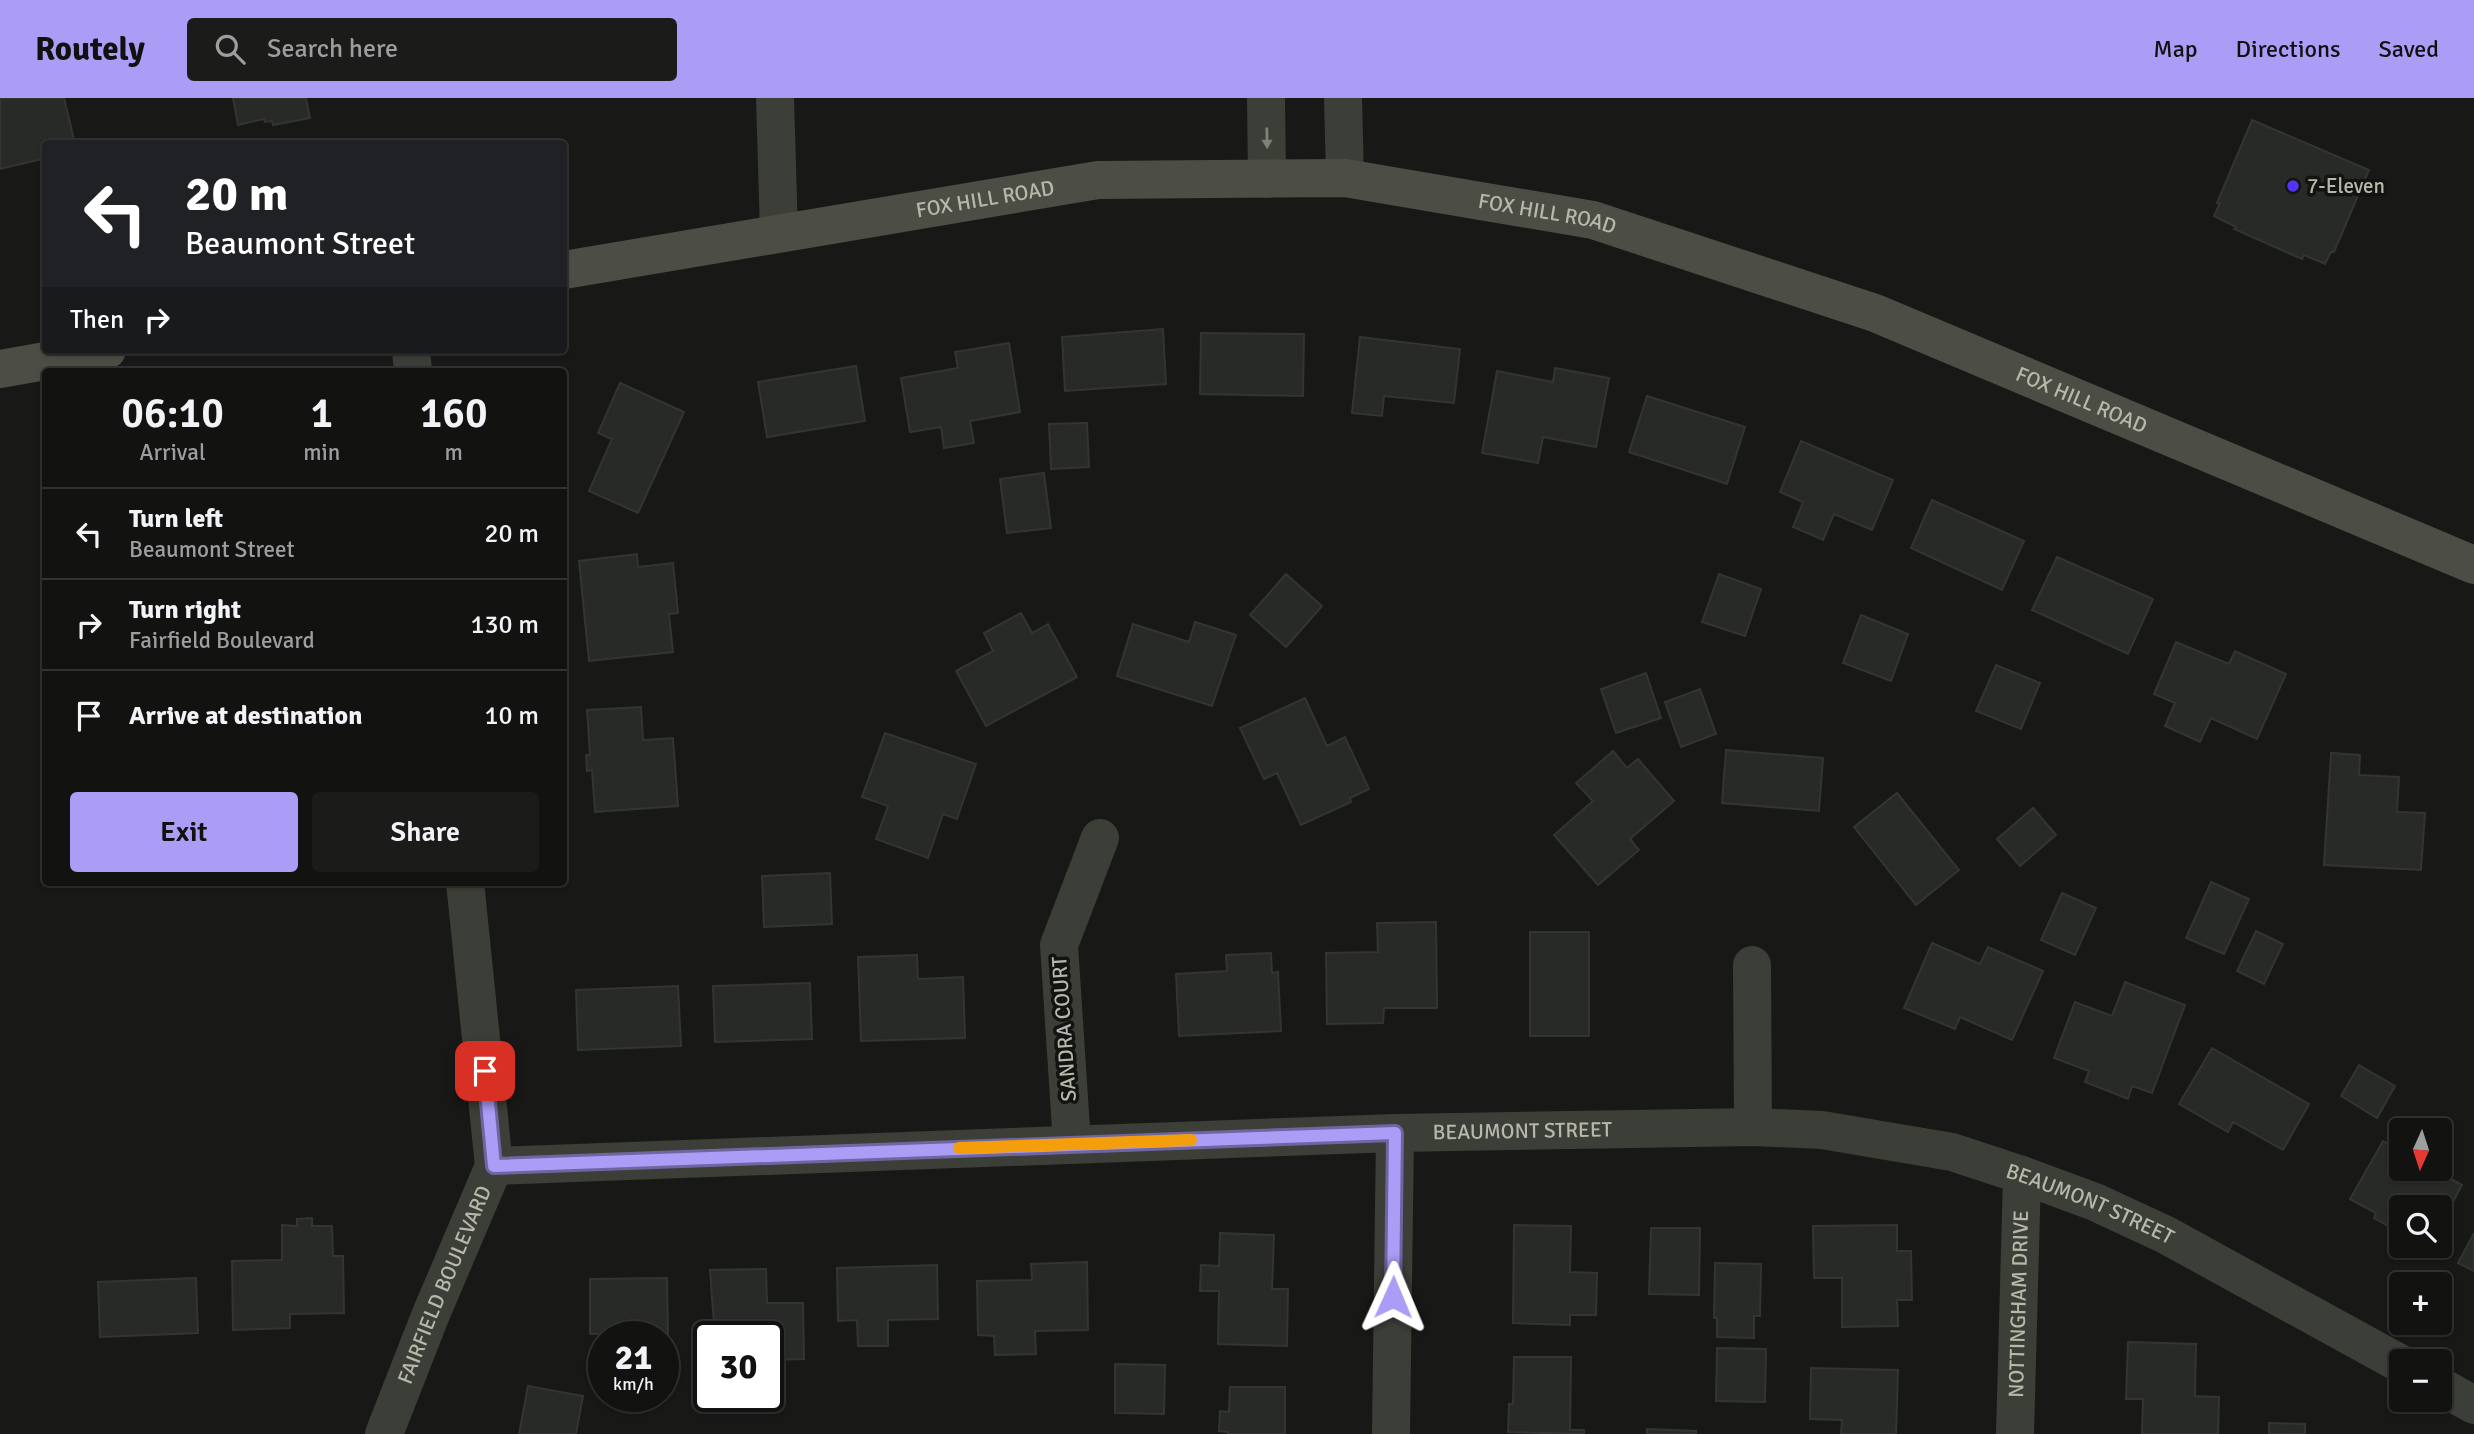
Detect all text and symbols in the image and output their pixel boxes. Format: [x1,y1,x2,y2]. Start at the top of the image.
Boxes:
search box [187,18,677,81]
text: Routely [35,29,145,70]
icon: search [211,30,249,68]
text: Search here [267,33,398,65]
text: Map [2153,34,2198,64]
text: Directions [2236,34,2341,64]
text: Saved [2379,34,2439,64]
one-way arrow [1261,128,1273,150]
text: 20 m [185,164,288,224]
icon: left [70,168,161,259]
place label: 7-Eleven [2307,173,2385,199]
street label: FOX HILL ROAD [914,175,1056,223]
marker: 7-Eleven [2285,178,2301,194]
street label: FOX HILL ROAD [1476,188,1620,240]
text: Beaumont Street [185,224,415,263]
icon: right [138,301,176,339]
text: Then [70,304,124,336]
street label: FOX HILL ROAD [2012,361,2151,439]
text: 06:10 [121,388,224,439]
text: 1 [310,388,333,439]
text: 160 [420,388,488,439]
text: Arrival [139,438,206,467]
text: min [303,438,340,467]
text: m [444,438,463,467]
text: Turn left [129,503,223,535]
icon: left [70,515,108,553]
text: 20 m [484,518,539,550]
text: Beaumont Street [129,535,295,564]
text: Turn right [129,594,241,626]
icon: right [70,606,108,644]
text: 130 m [470,609,539,641]
text: Fairfield Boulevard [129,626,315,655]
icon: arrive [70,697,108,735]
text: Arrive at destination [129,700,362,732]
text: 10 m [484,700,539,732]
button: Exit [70,792,298,872]
button: Share [312,792,539,872]
street label: SANDRA COURT [1046,955,1082,1102]
pin [455,1041,515,1101]
icon: arrive [466,1052,504,1090]
street label: BEAUMONT STREET [1433,1116,1613,1145]
north arrow [2389,1118,2452,1181]
map controls [2389,1118,2452,1412]
street label: BEAUMONT STREET [2003,1158,2179,1250]
street label: FAIRFIELD BOULEVARD [392,1182,497,1388]
button: search [2389,1195,2452,1258]
street label: NOTTINGHAM DRIVE [2003,1210,2034,1398]
position arrow [1356,1260,1430,1334]
button: + [2389,1272,2452,1335]
speed limit sign: 30 [693,1321,784,1412]
text: 21 [615,1336,652,1379]
button: − [2389,1349,2452,1412]
text: km/h [613,1373,654,1395]

